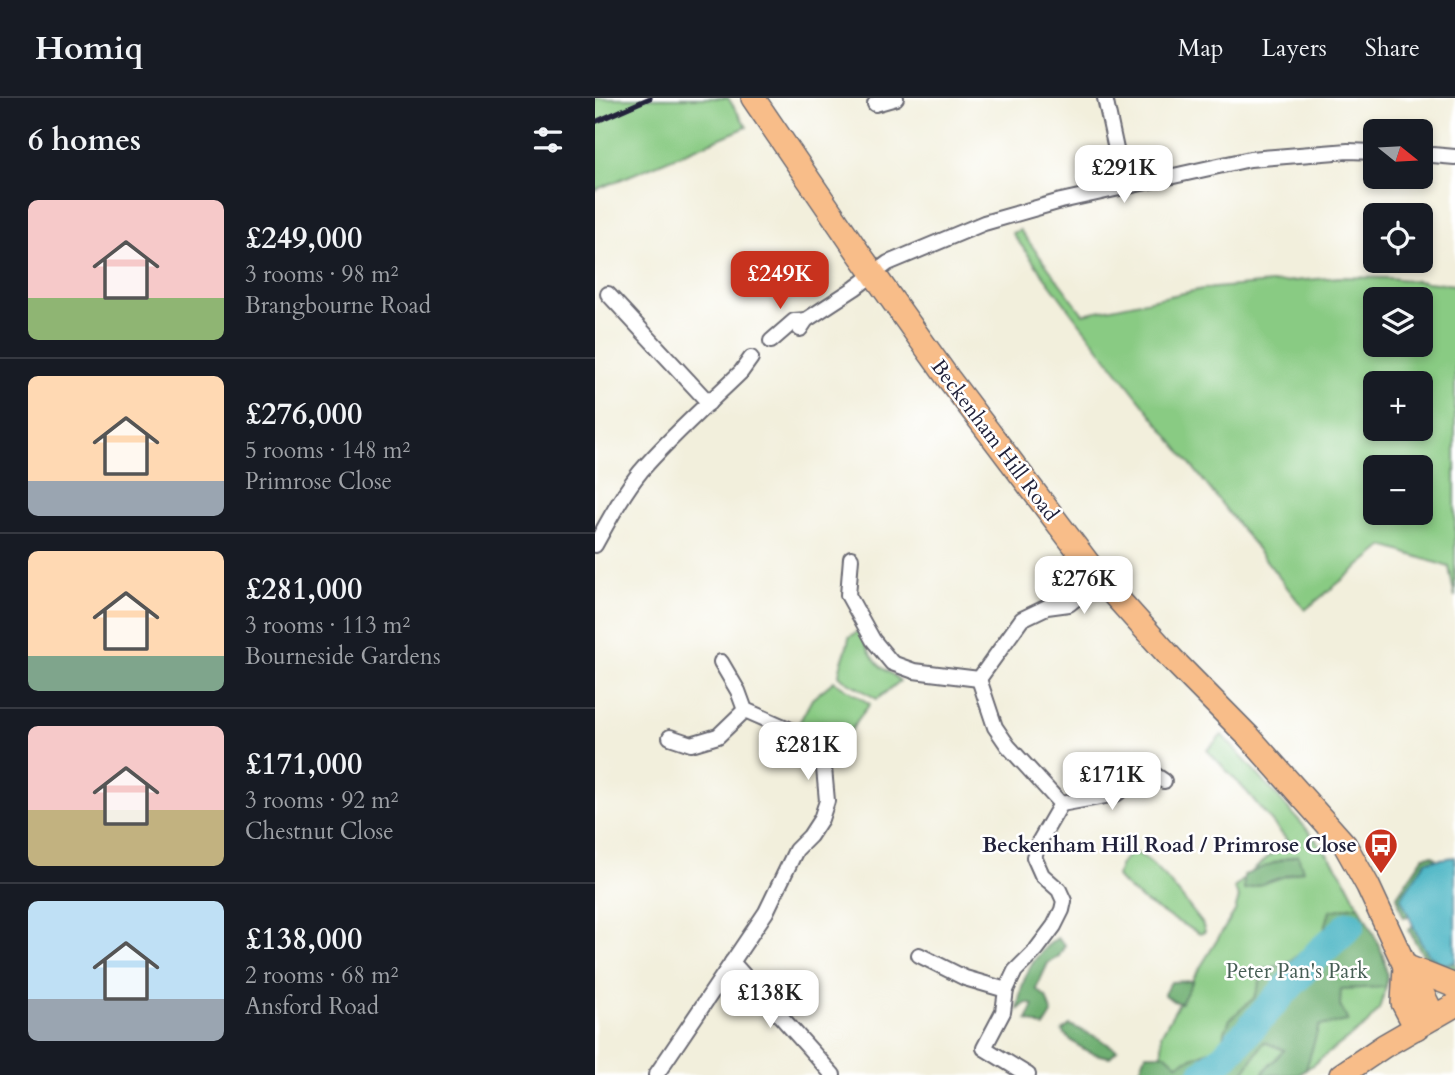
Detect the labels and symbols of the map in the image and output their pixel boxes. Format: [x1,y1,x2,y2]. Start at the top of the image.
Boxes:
north arrow [1363,119,1433,189]
pin: £291K [1075,146,1173,205]
pin: £249K [731,252,829,311]
street label: Beckenham Hill Road [924,353,1065,527]
pin: £276K [1035,556,1133,616]
pin: £281K [759,722,857,782]
pin: £171K [1063,752,1161,812]
bus stop icon: Beckenham Hill Road / Primrose Close [1362,826,1400,875]
place label: Beckenham Hill Road / Primrose Close [982,831,1357,860]
park label: Peter Pan's Park [1226,957,1369,986]
pin: £138K [721,970,819,1030]

